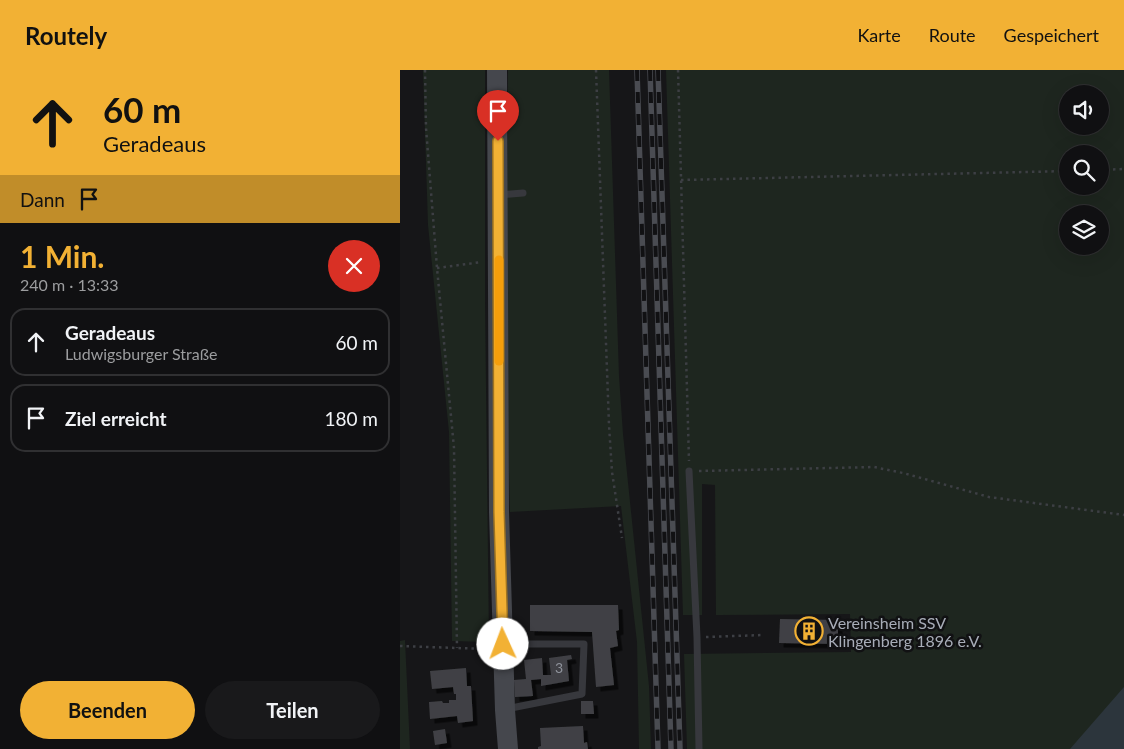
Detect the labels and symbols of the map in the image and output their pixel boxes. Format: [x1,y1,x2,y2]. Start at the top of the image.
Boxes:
pin [477,90,519,141]
place label: Vereinsheim SSV Klingenberg 1896 e.V. [828,613,982,650]
building icon: Vereinsheim SSV Klingenberg 1896 e.V. [794,616,824,646]
position arrow [476,617,528,669]
house number: 3 [555,659,563,676]

